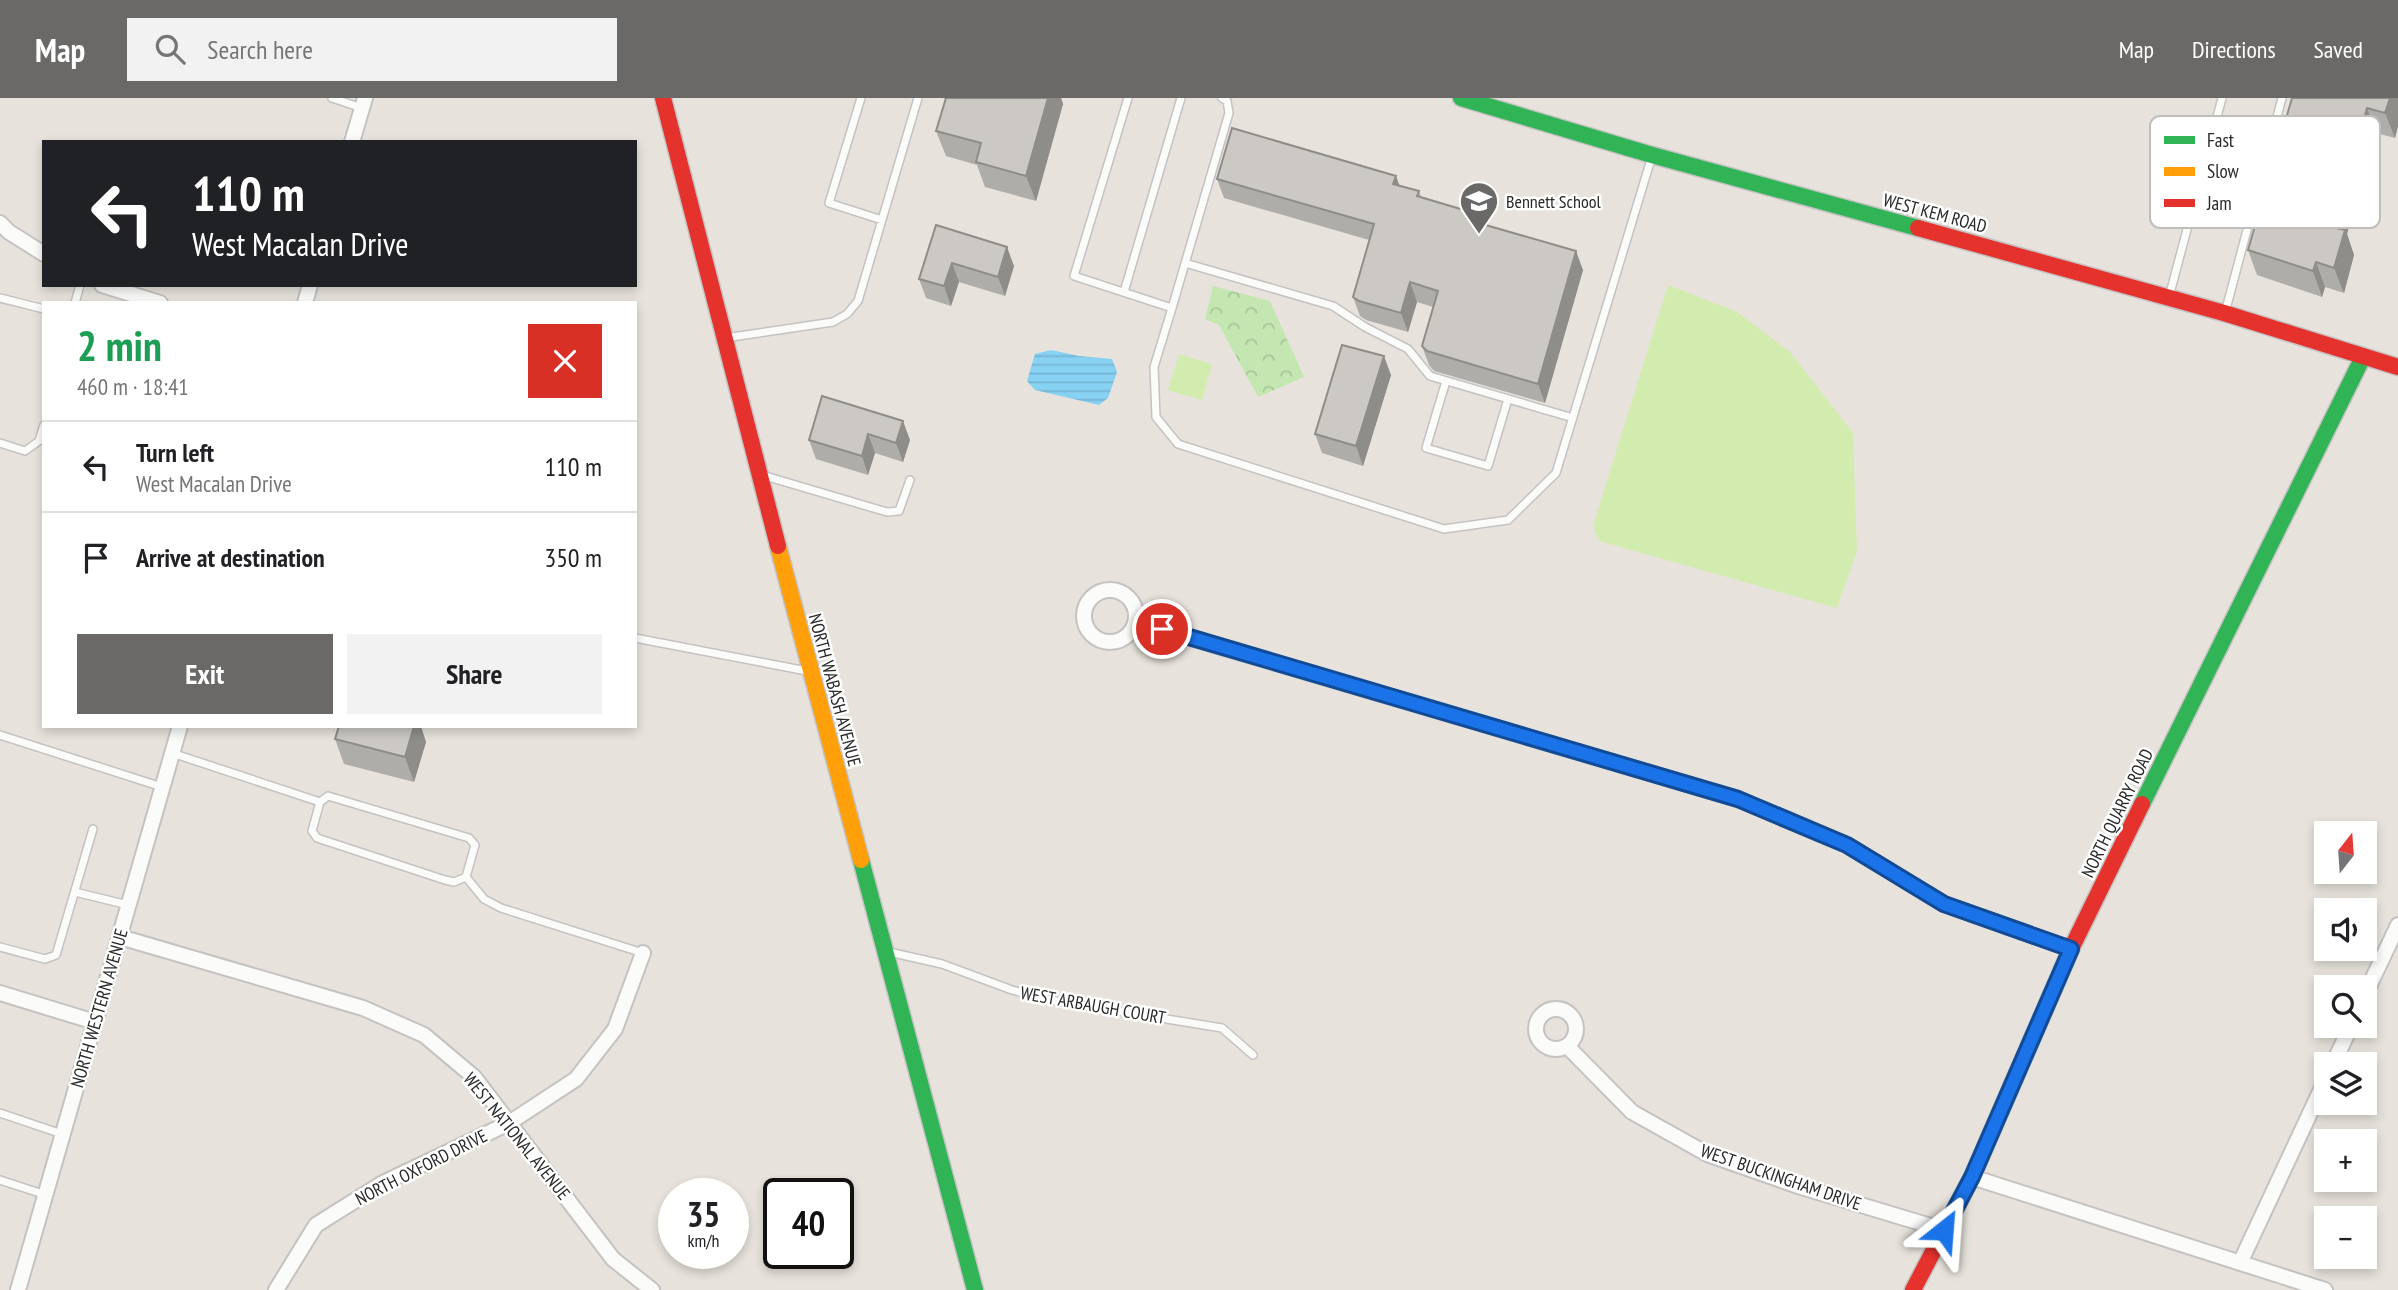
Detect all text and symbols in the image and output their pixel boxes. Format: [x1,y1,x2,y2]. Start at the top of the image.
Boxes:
search box [127,18,617,81]
text: Map [35,28,85,71]
icon: search [151,30,189,68]
text: Search here [207,33,313,66]
text: Map [2119,34,2154,65]
text: Directions [2192,34,2276,65]
text: Saved [2314,34,2363,65]
legend [2150,116,2380,228]
text: Fast [2207,128,2235,152]
text: Slow [2207,159,2240,183]
text: 110 m [192,161,305,225]
icon: left [77,168,168,259]
school or university icon: Bennett School [1458,180,1500,235]
street label: WEST KEM ROAD [1881,188,1989,238]
place label: Bennett School [1506,190,1601,213]
text: Jam [2206,191,2232,215]
text: West Macalan Drive [192,223,409,265]
text: 2 min [77,318,162,373]
button: close [528,324,602,398]
text: 460 m · 18:41 [77,372,189,401]
text: Turn left [136,436,214,469]
icon: left [77,448,115,486]
text: 110 m [544,450,602,483]
text: West Macalan Drive [136,469,292,498]
icon: arrive [77,539,115,577]
text: Arrive at destination [136,541,325,574]
text: 350 m [544,541,602,574]
pin [1132,599,1192,659]
icon: arrive [1143,610,1181,648]
street label: NORTH WABASH AVENUE [804,611,866,769]
button: Exit [77,634,333,714]
button: Share [347,634,602,714]
street label: NORTH QUARRY ROAD [2076,745,2158,881]
north arrow [2314,821,2376,884]
map controls [2314,821,2377,1269]
button: sound [2314,898,2377,961]
street label: NORTH WESTERN AVENUE [65,926,133,1090]
button: search [2314,975,2377,1038]
street label: WEST ARBAUGH COURT [1019,981,1167,1029]
button: layers [2314,1052,2377,1115]
street label: WEST NATIONAL AVENUE [459,1068,575,1204]
street label: NORTH OXFORD DRIVE [351,1124,491,1210]
button: + [2314,1129,2377,1192]
street label: WEST BUCKINGHAM DRIVE [1698,1139,1864,1215]
speed limit sign: 40 [763,1178,854,1269]
text: 35 [687,1191,720,1237]
position arrow [1907,1193,1981,1267]
button: − [2314,1206,2377,1269]
text: km/h [688,1229,719,1252]

